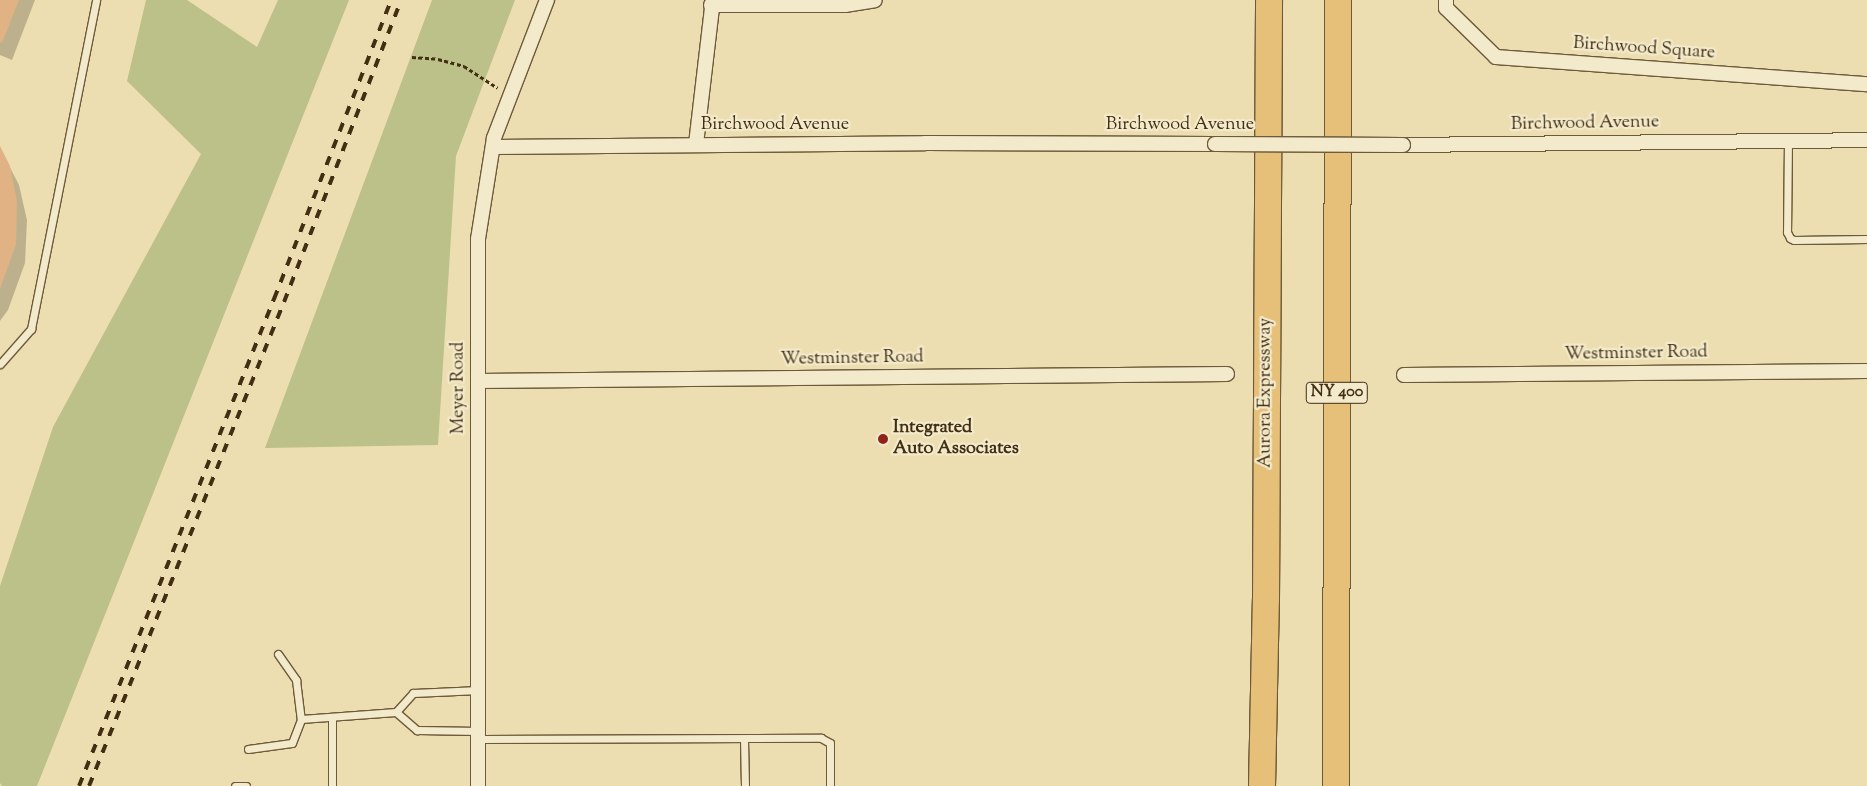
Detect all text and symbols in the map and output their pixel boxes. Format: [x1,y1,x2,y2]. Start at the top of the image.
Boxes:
street label: Birchwood Square [1572,33,1716,65]
street label: Birchwood Avenue [1511,112,1659,136]
street label: Birchwood Avenue [701,114,849,136]
street label: Birchwood Avenue [1106,114,1254,136]
street label: Aurora Expressway [1255,318,1277,468]
street label: Meyer Road [448,342,470,434]
street label: Westminster Road [1564,342,1708,366]
street label: Westminster Road [780,347,924,371]
road number: NY 400 [1306,379,1368,406]
place label: Integrated Auto Associates [893,418,1019,460]
marker: Integrated Auto Associates [877,433,889,445]

